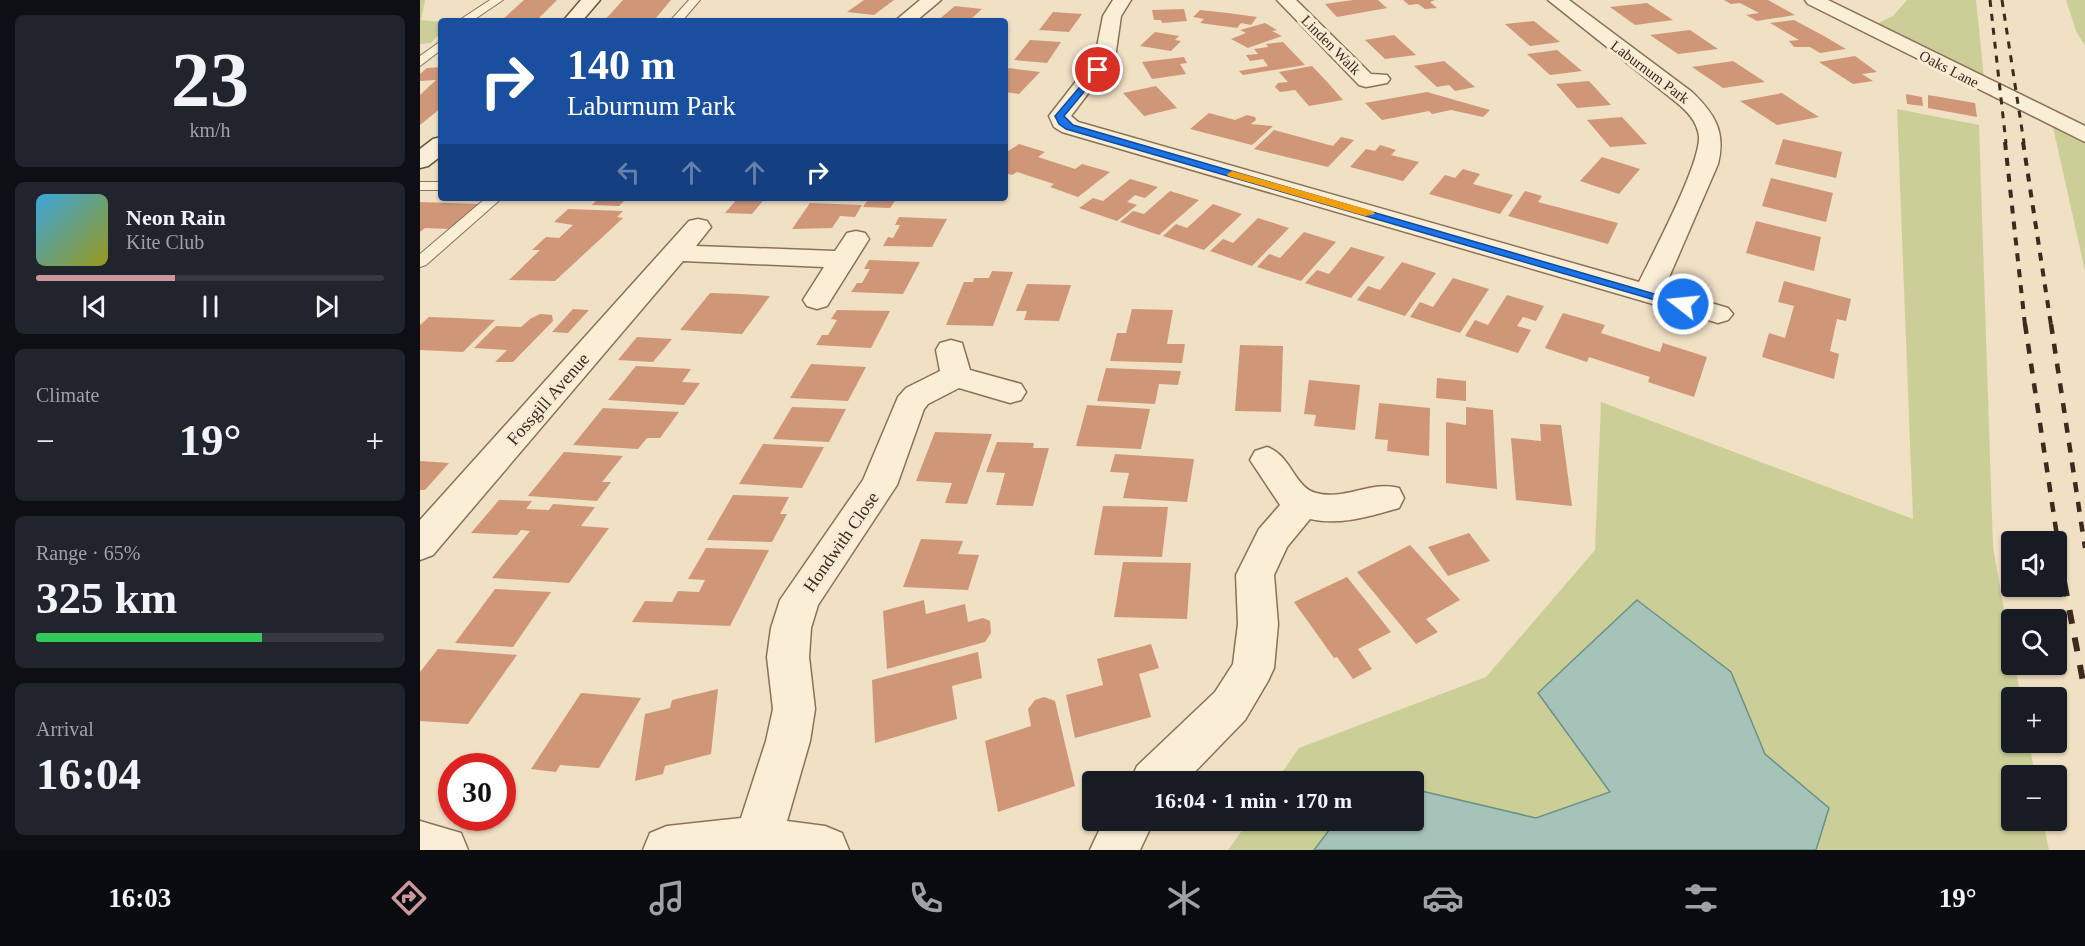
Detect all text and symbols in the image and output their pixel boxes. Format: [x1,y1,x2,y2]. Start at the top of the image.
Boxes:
street label: Linden Walk [1298,12,1364,78]
text: 23 [171,36,249,123]
street label: Laburnum Park [1608,37,1693,107]
icon: right [468,42,546,120]
text: 140 m [567,42,676,88]
pin [1072,44,1123,95]
street label: Oaks Lane [1917,47,1982,91]
icon: arrive [1081,53,1114,86]
text: Laburnum Park [567,91,736,121]
text: km/h [189,119,231,141]
icon: left [612,156,645,189]
icon: ahead [675,156,708,189]
icon: ahead [738,156,771,189]
icon: right [801,156,834,189]
text: Neon Rain [126,205,226,230]
text: Kite Club [126,231,204,253]
position arrow [1651,272,1715,336]
icon: previous [78,290,111,323]
icon: pause [194,290,227,323]
icon: next [310,290,343,323]
street label: Fossgill Avenue [503,349,593,449]
text: Climate [36,384,99,406]
text: 19° [179,415,242,465]
text: − [36,423,55,459]
text: + [365,423,384,459]
street label: Hondwith Close [799,488,883,596]
map controls [2001,531,2067,831]
button: sound [2001,531,2067,597]
text: Range · 65% [36,542,140,564]
text: 325 km [36,573,177,623]
button: search [2001,609,2067,675]
button: + [2001,687,2067,753]
text: Arrival [36,718,94,740]
text: 16:04 [36,749,141,799]
speed limit sign: 30 [438,753,516,831]
button: − [2001,765,2067,831]
text: 16:04 · 1 min · 170 m [1154,788,1352,813]
icon: directions [388,877,430,919]
icon: music [646,877,688,919]
icon: phone [905,877,947,919]
icon: climate [1163,877,1205,919]
icon: car [1422,877,1464,919]
icon: filters [1680,877,1722,919]
text: 16:03 [108,883,171,913]
text: 19° [1939,883,1977,913]

